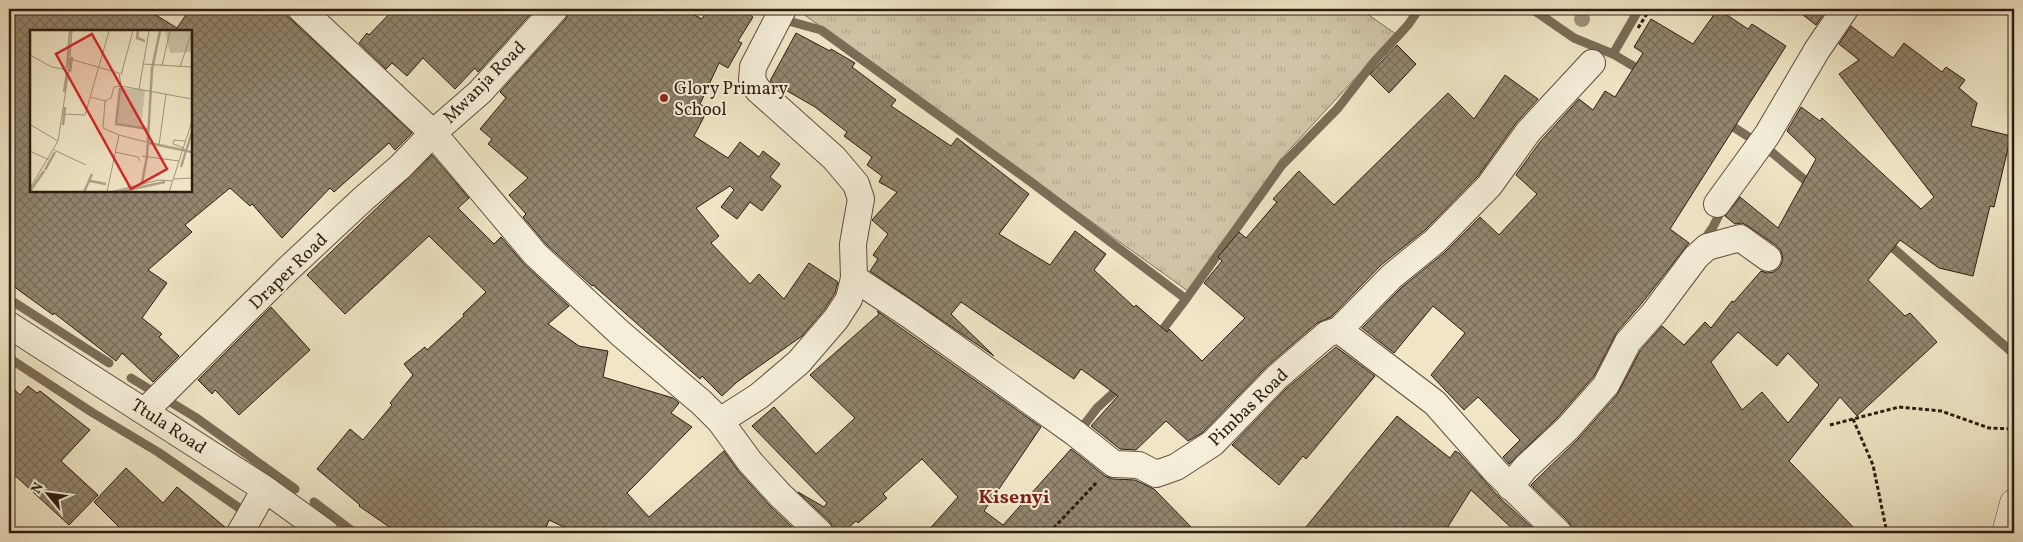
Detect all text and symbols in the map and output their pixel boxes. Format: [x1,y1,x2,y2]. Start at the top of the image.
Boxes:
inset map [30,30,192,192]
street label: Mwanja Road [438,36,532,130]
place label: Glory Primary School [674,77,788,123]
marker: Glory Primary School [658,92,670,104]
street label: Draper Road [244,228,334,316]
street label: Pimbas Road [1203,363,1295,453]
street label: Ttula Road [126,394,211,461]
north arrow [22,470,72,520]
text: N [27,479,49,497]
district label: Kisenyi [978,484,1050,512]

